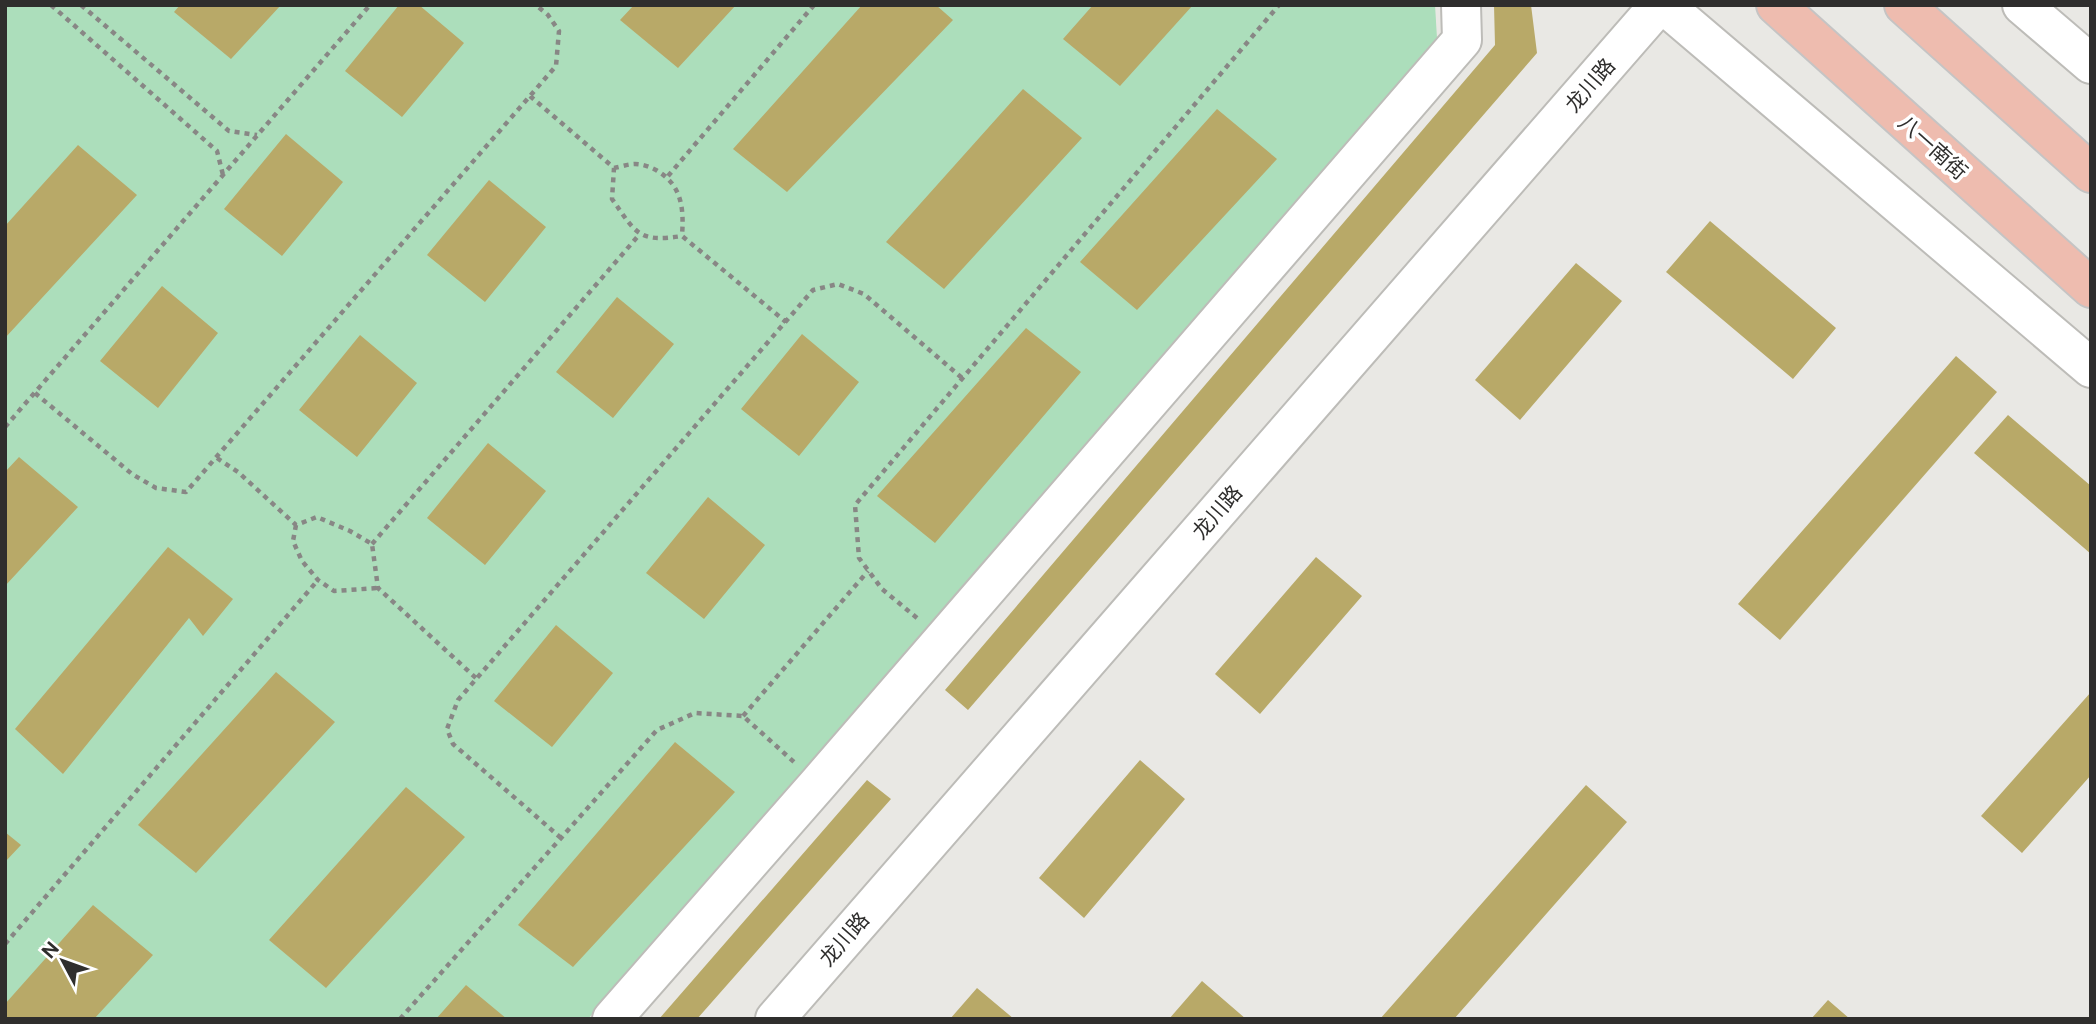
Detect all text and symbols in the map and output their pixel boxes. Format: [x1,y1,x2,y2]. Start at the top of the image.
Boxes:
street label: 龙川路 [1560,53,1620,117]
street label: 八一南街 [1893,110,1973,184]
street label: 龙川路 [1187,480,1247,544]
street label: 龙川路 [814,907,874,971]
north arrow [28,926,98,996]
text: N [37,937,63,963]

